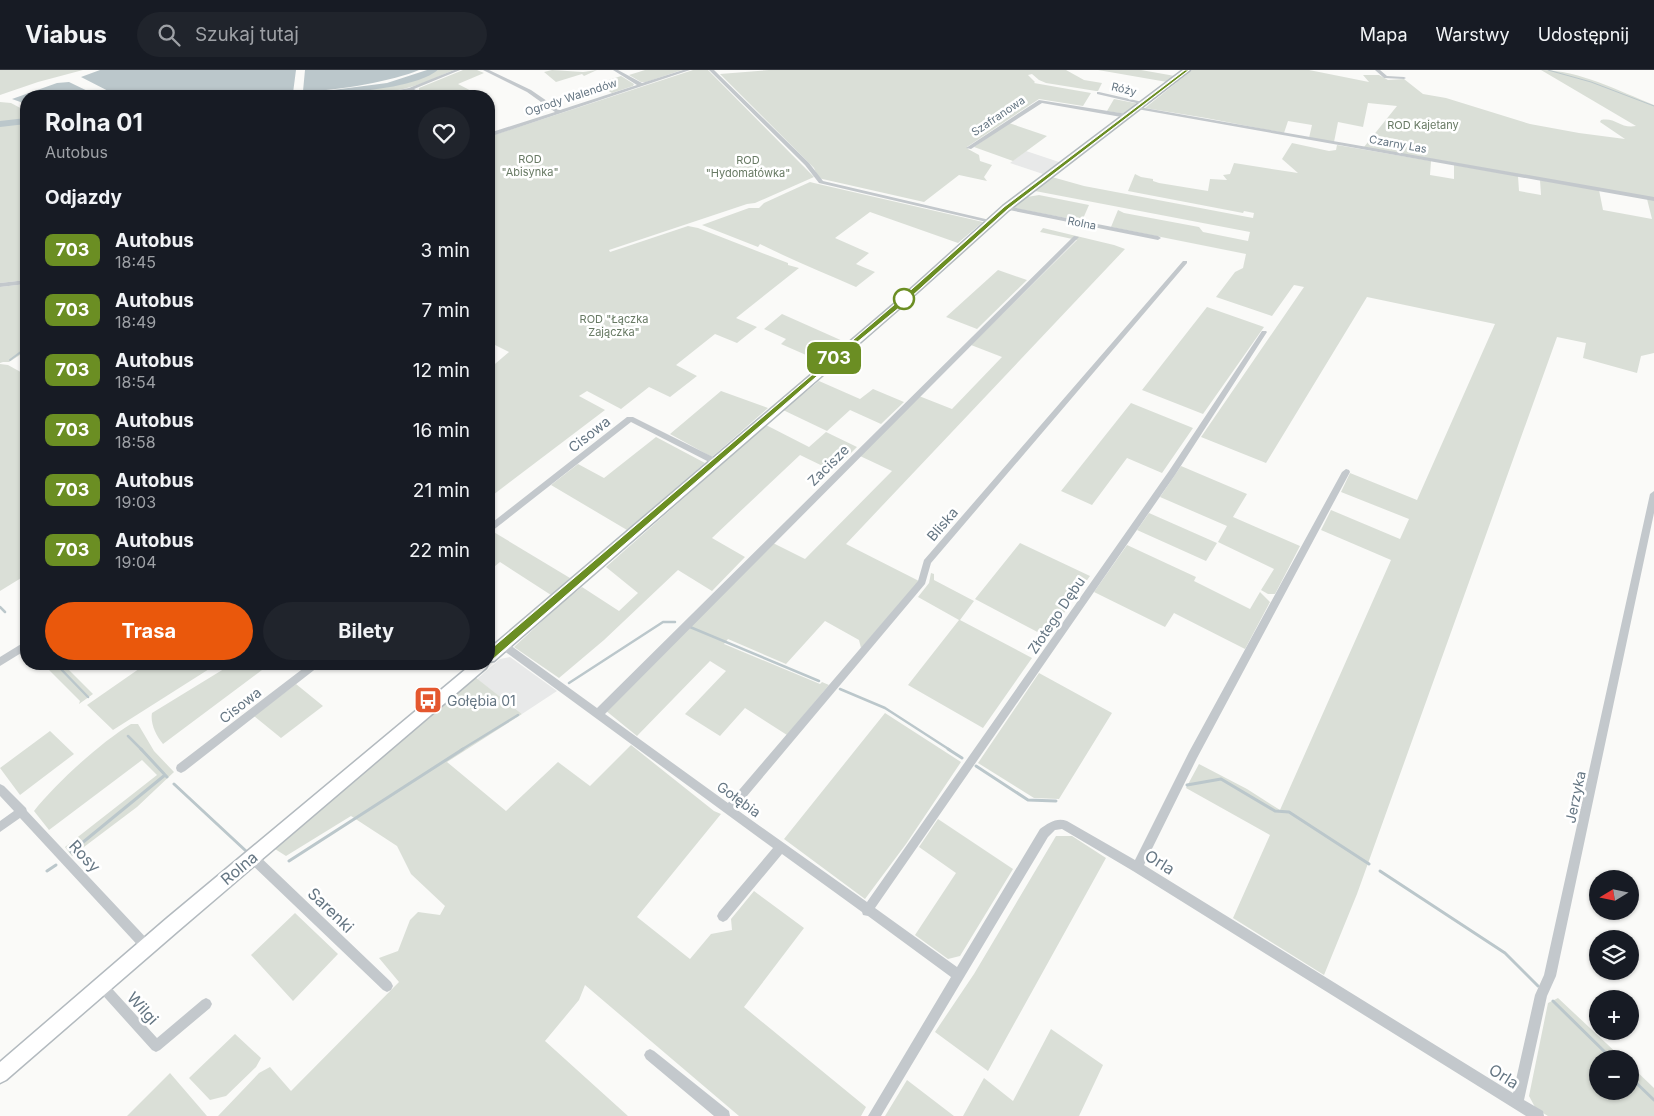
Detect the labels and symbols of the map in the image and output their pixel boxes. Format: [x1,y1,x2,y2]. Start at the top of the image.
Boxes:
street label: Ogrody Walendów [523,76,619,118]
street label: Róży [1110,79,1138,99]
street label: Szafranowa [968,93,1028,139]
park label: ROD Kajetany [1387,118,1459,132]
street label: Czarny Las [1368,132,1428,156]
park label: ROD "Abisynka" [501,152,559,179]
park label: ROD "Hydomatówka" [706,153,790,180]
street label: Rolna [1066,213,1098,233]
unlabelled marker [893,288,915,310]
park label: ROD "Łączka Zajączka" [580,312,648,339]
line badge: 703 [805,342,863,374]
street label: Cisowa [565,412,613,456]
street label: Zacisze [804,441,852,489]
street label: Bliska [923,504,961,544]
street label: Złotego Dębu [1024,573,1088,657]
street label: Cisowa [216,683,264,727]
bus stop icon: Gołębia 01 [413,685,443,715]
place label: Gołębia 01 [447,692,516,709]
street label: Jerzyka [1561,769,1589,825]
street label: Gołębia [714,777,764,821]
street label: Rosy [65,836,105,876]
street label: Orla [1141,845,1179,879]
street label: Rolna [216,847,262,889]
north arrow [1589,870,1639,920]
street label: Sarenki [304,883,358,937]
street label: Wilgi [123,987,163,1029]
street label: Orla [1485,1059,1523,1093]

